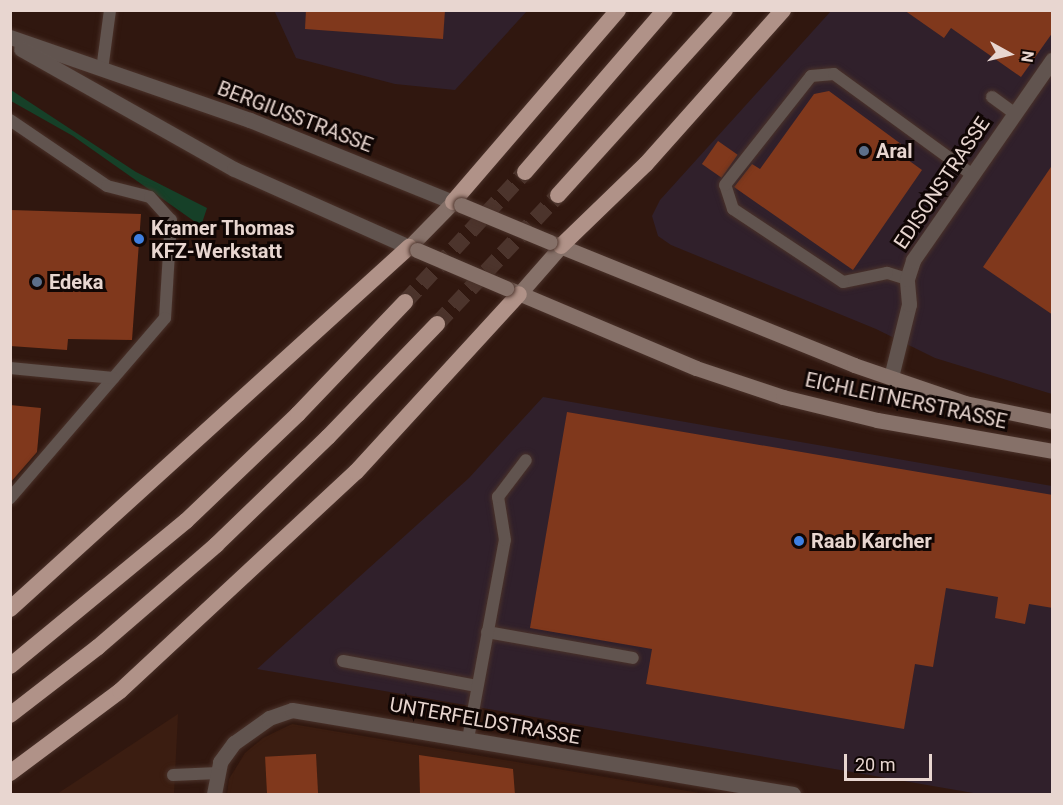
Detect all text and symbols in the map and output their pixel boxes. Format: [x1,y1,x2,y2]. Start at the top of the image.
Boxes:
north arrow [979,24,1039,84]
text: N [1017,50,1038,63]
street label: BERGIUSSTRASSE [214,76,376,158]
street label: EDISONSTRASSE [889,112,995,254]
place label: Aral [876,139,912,163]
marker: Aral [857,144,871,158]
place label: Kramer Thomas KFZ-Werkstatt [151,216,295,263]
marker: Kramer Thomas KFZ-Werkstatt [132,232,146,246]
place label: Edeka [49,270,104,294]
marker: Edeka [30,275,44,289]
street label: EICHLEITNERSTRASSE [803,368,1009,434]
place label: Raab Karcher [811,529,932,553]
marker: Raab Karcher [792,534,806,548]
street label: UNTERFELDSTRASSE [388,692,582,750]
scale bar [847,742,936,780]
text: 20 m [855,754,895,775]

